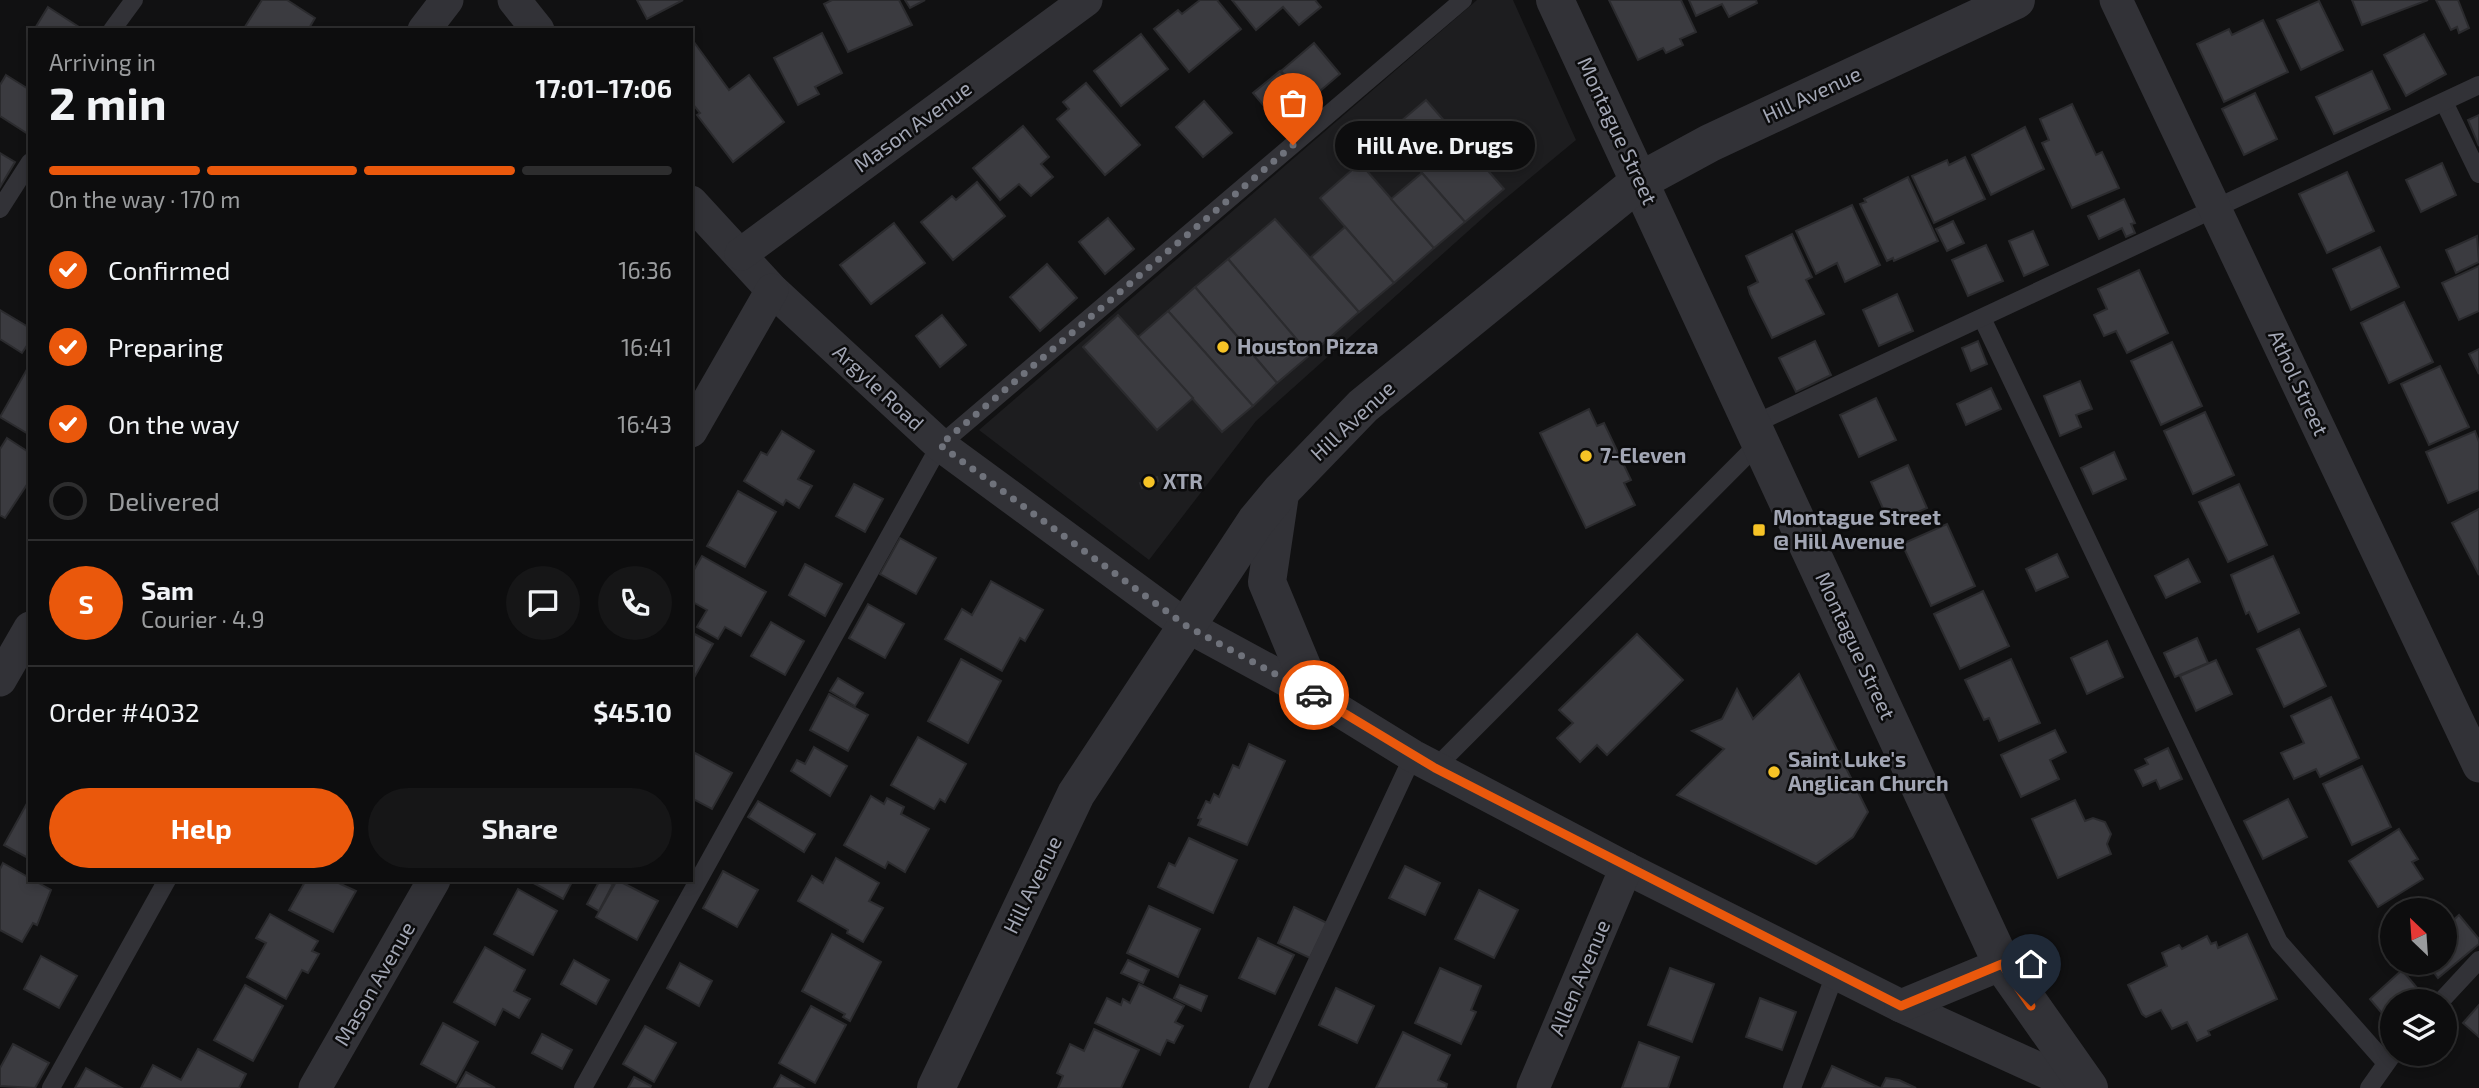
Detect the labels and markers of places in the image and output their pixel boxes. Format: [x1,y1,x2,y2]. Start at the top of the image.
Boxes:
pin [1263,73,1323,145]
callout: Hill Ave. Drugs [1335,120,1534,170]
place label: Houston Pizza [1237,333,1379,358]
marker: Houston Pizza [1215,339,1231,355]
place label: 7-Eleven [1600,442,1686,467]
marker: 7-Eleven [1578,448,1594,464]
place label: XTR [1163,468,1203,493]
marker: XTR [1141,474,1157,490]
place label: Montague Street @ Hill Avenue [1773,504,1941,553]
marker: Montague Street @ Hill Avenue [1751,522,1767,538]
place label: Saint Luke's Anglican Church [1788,746,1949,795]
marker: Saint Luke's Anglican Church [1766,764,1782,780]
pin [2001,934,2061,1006]

